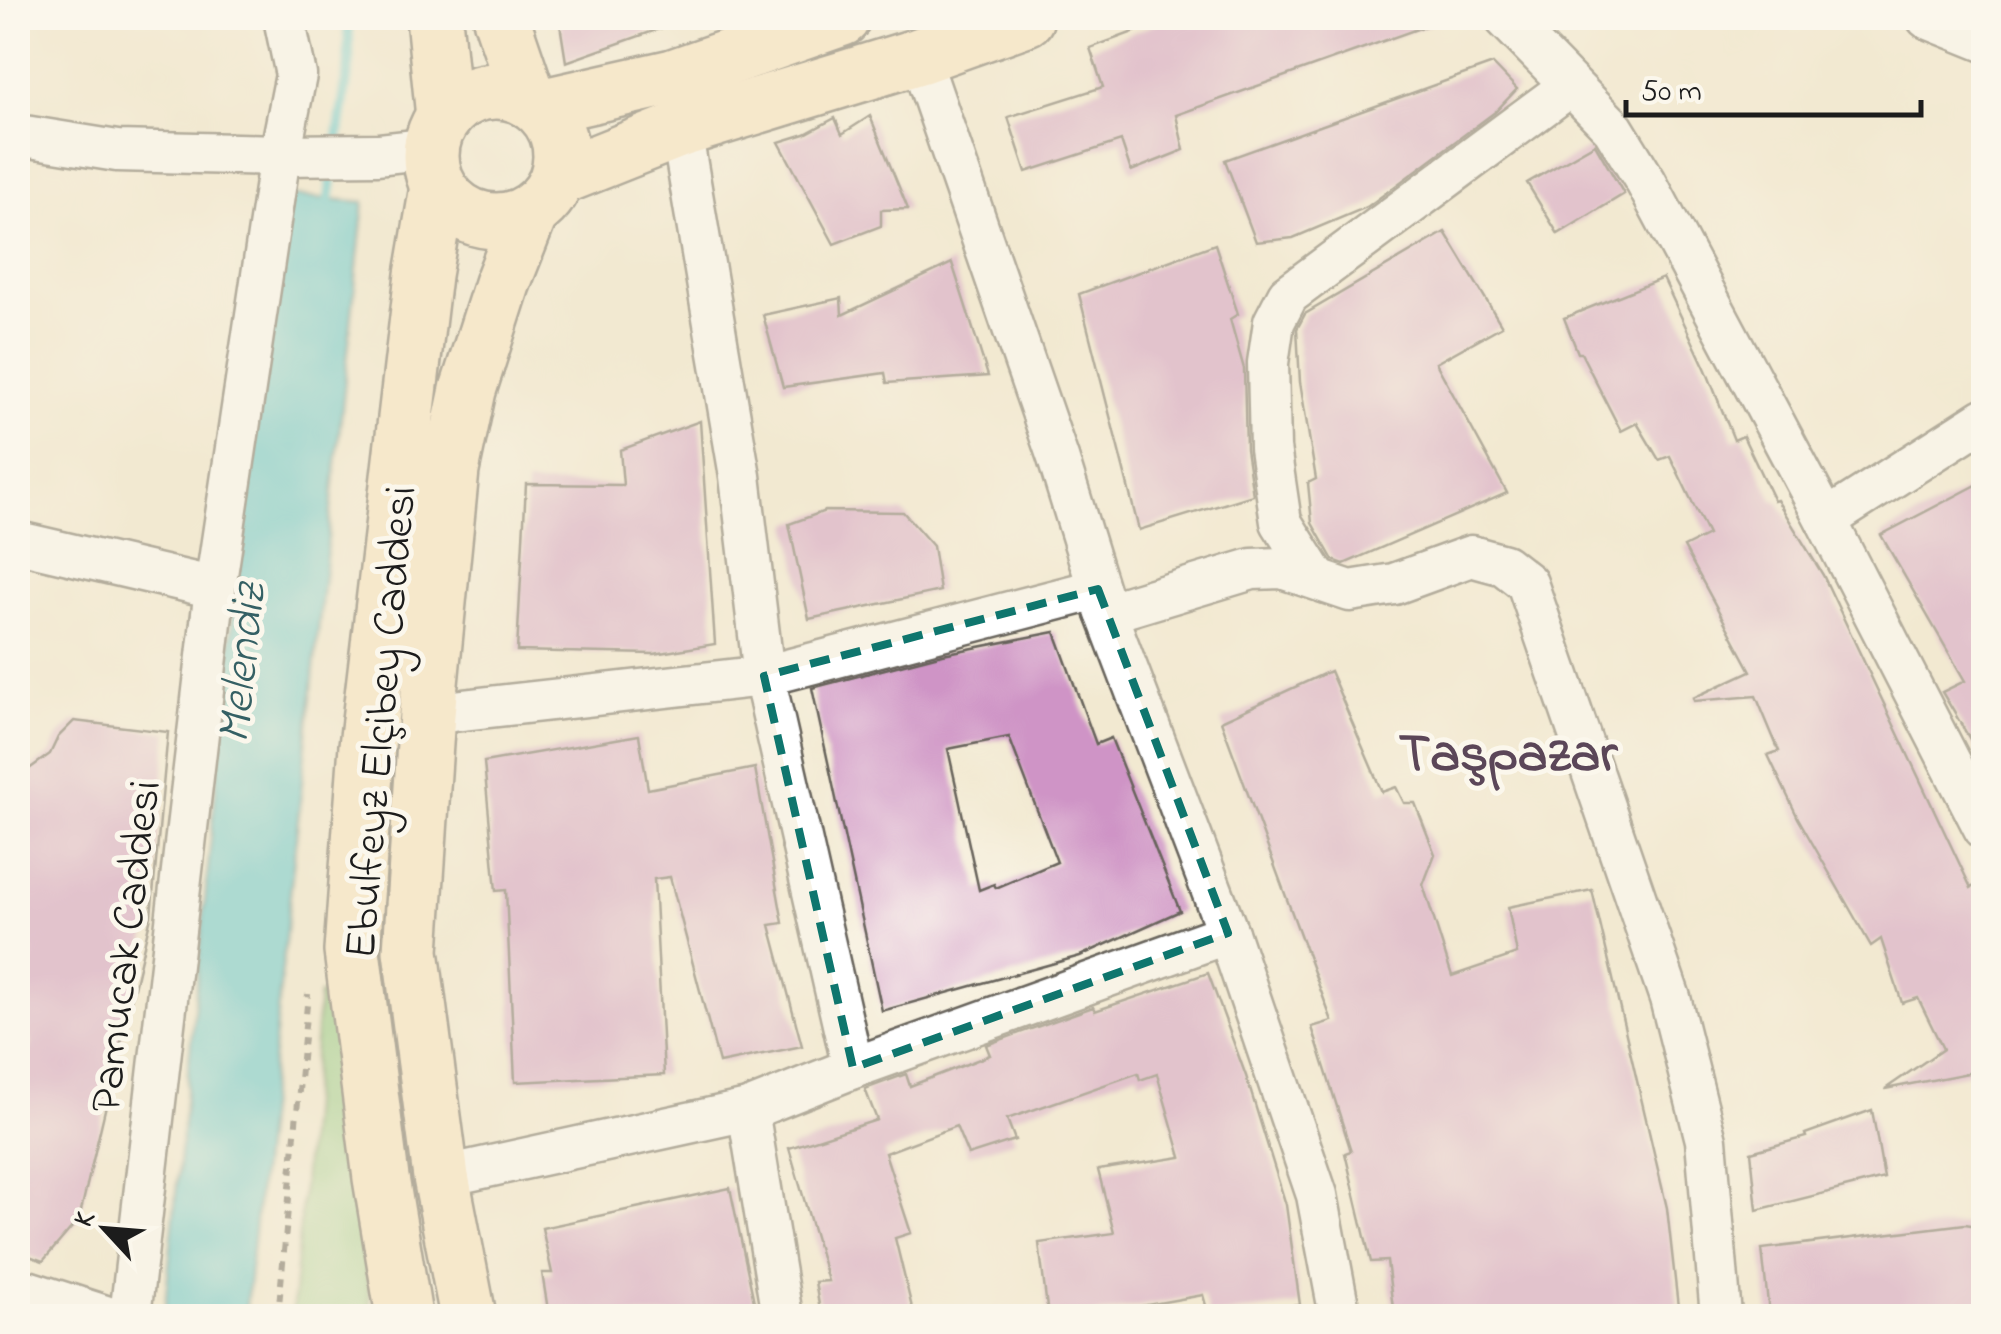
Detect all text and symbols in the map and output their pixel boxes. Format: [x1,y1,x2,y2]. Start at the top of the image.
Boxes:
scale bar [1626,55,1921,117]
text: 50 m [1641,71,1702,115]
street label: Ebulfeyz Elçibey Caddesi [329,483,437,962]
water label: Melendiz [201,578,287,747]
district label: Taşpazar [1399,717,1618,797]
street label: Pamucak Caddesi [75,777,181,1116]
north arrow [55,1179,155,1279]
text: K [64,1203,108,1235]

